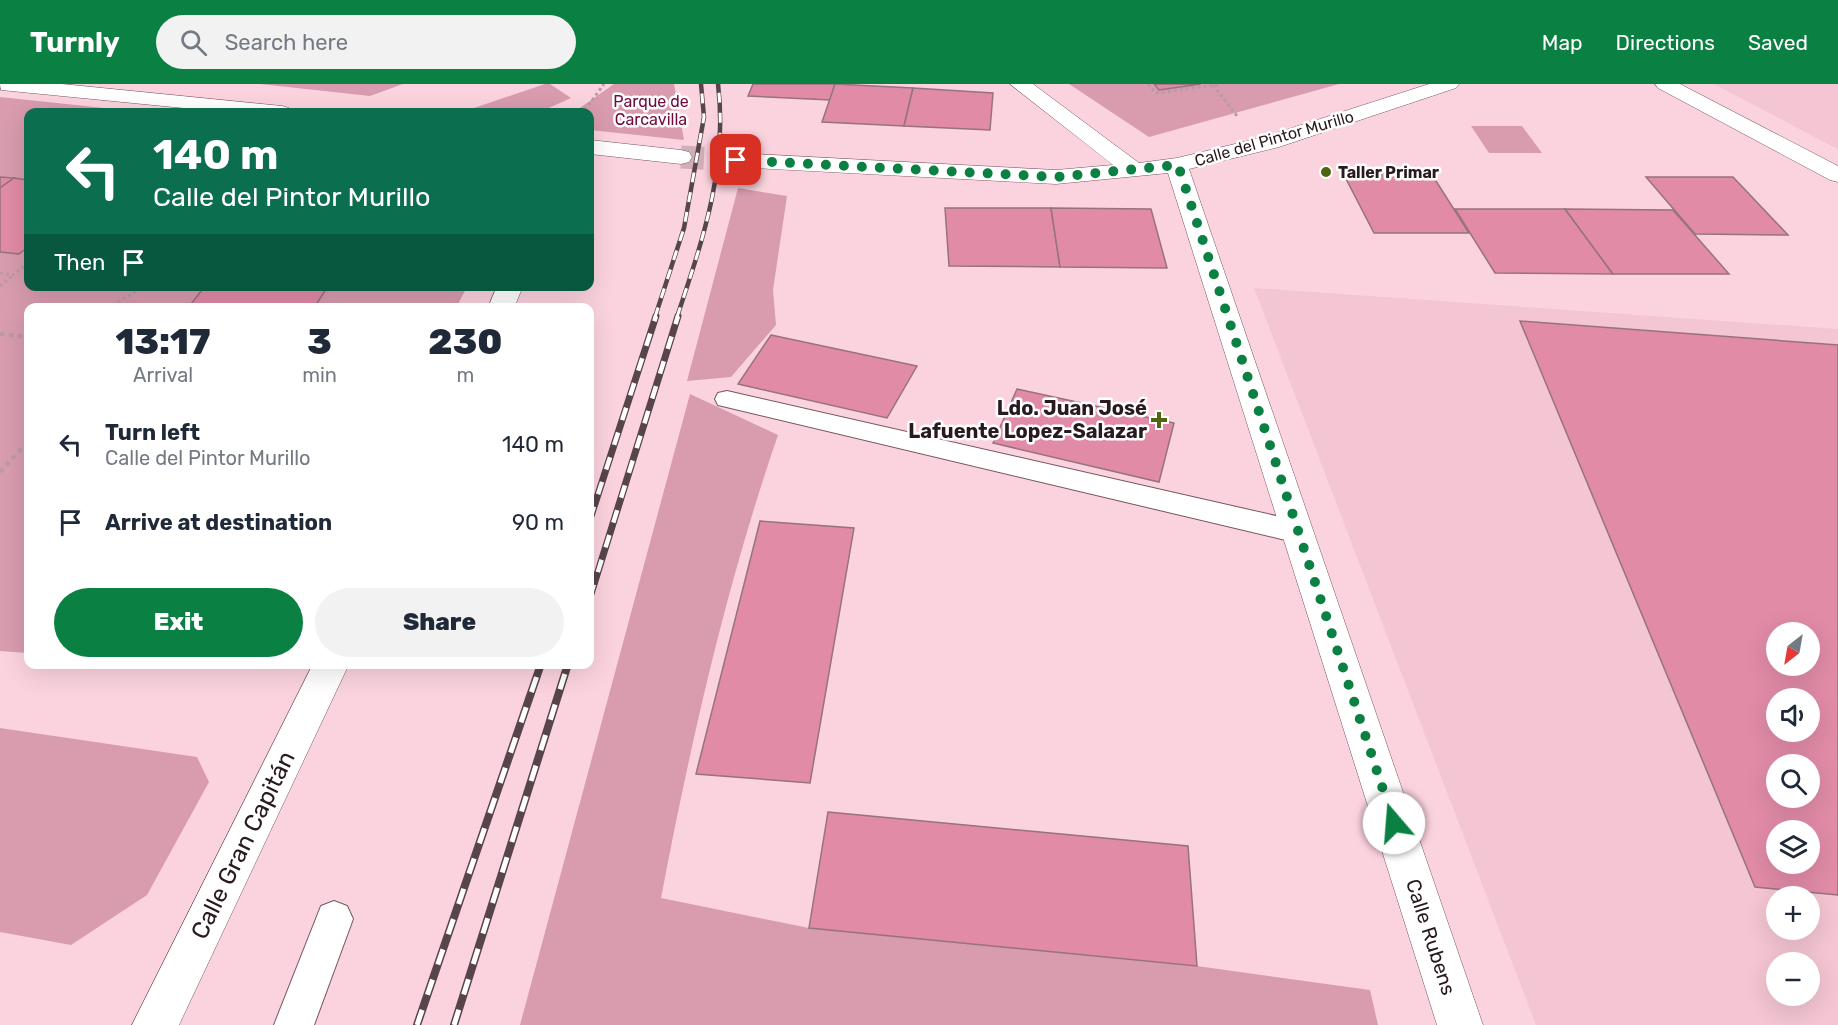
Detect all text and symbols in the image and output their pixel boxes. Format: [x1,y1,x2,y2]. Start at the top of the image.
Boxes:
search box [156,15,576,69]
text: Turnly [30,26,120,59]
icon: search [177,26,210,59]
text: Search here [225,29,348,56]
text: Map [1542,30,1583,55]
text: Directions [1616,30,1715,55]
text: Saved [1748,30,1808,55]
park label: Parque de Carcavilla [613,92,689,129]
street label: Calle del Pintor Murillo [1192,107,1356,170]
text: 140 m [153,130,279,180]
icon: left [54,132,132,210]
pin [710,134,761,185]
icon: arrive [719,143,752,176]
place label: Taller Primar [1338,163,1440,182]
marker: Taller Primar [1319,165,1333,179]
text: Calle del Pintor Murillo [153,181,431,213]
icon: arrive [117,246,150,279]
text: Then [54,249,105,276]
text: 13:17 [115,320,211,363]
text: 3 [307,320,332,363]
text: 230 [428,320,503,363]
text: Arrival [133,363,193,387]
text: min [302,363,337,387]
text: m [457,363,474,387]
place label: Ldo. Juan José Lafuente Lopez-Salazar [908,396,1147,443]
marker: Ldo. Juan José Lafuente Lopez-Salazar [1152,413,1166,427]
text: Turn left [105,419,200,446]
icon: left [54,428,87,461]
text: 140 m [502,431,564,458]
text: Calle del Pintor Murillo [105,446,311,470]
icon: arrive [54,506,87,539]
text: Arrive at destination [105,509,332,536]
text: 90 m [512,509,564,536]
button: Exit [54,588,303,657]
button: Share [315,588,564,657]
north arrow [1766,622,1820,676]
map controls [1766,622,1820,1006]
button: sound [1766,688,1820,742]
street label: Calle Gran Capitán [185,746,301,944]
button: search [1766,754,1820,808]
position arrow [1362,791,1426,855]
button: layers [1766,820,1820,874]
street label: Calle Rubens [1401,876,1461,998]
button: + [1766,886,1820,940]
button: − [1766,952,1820,1006]

